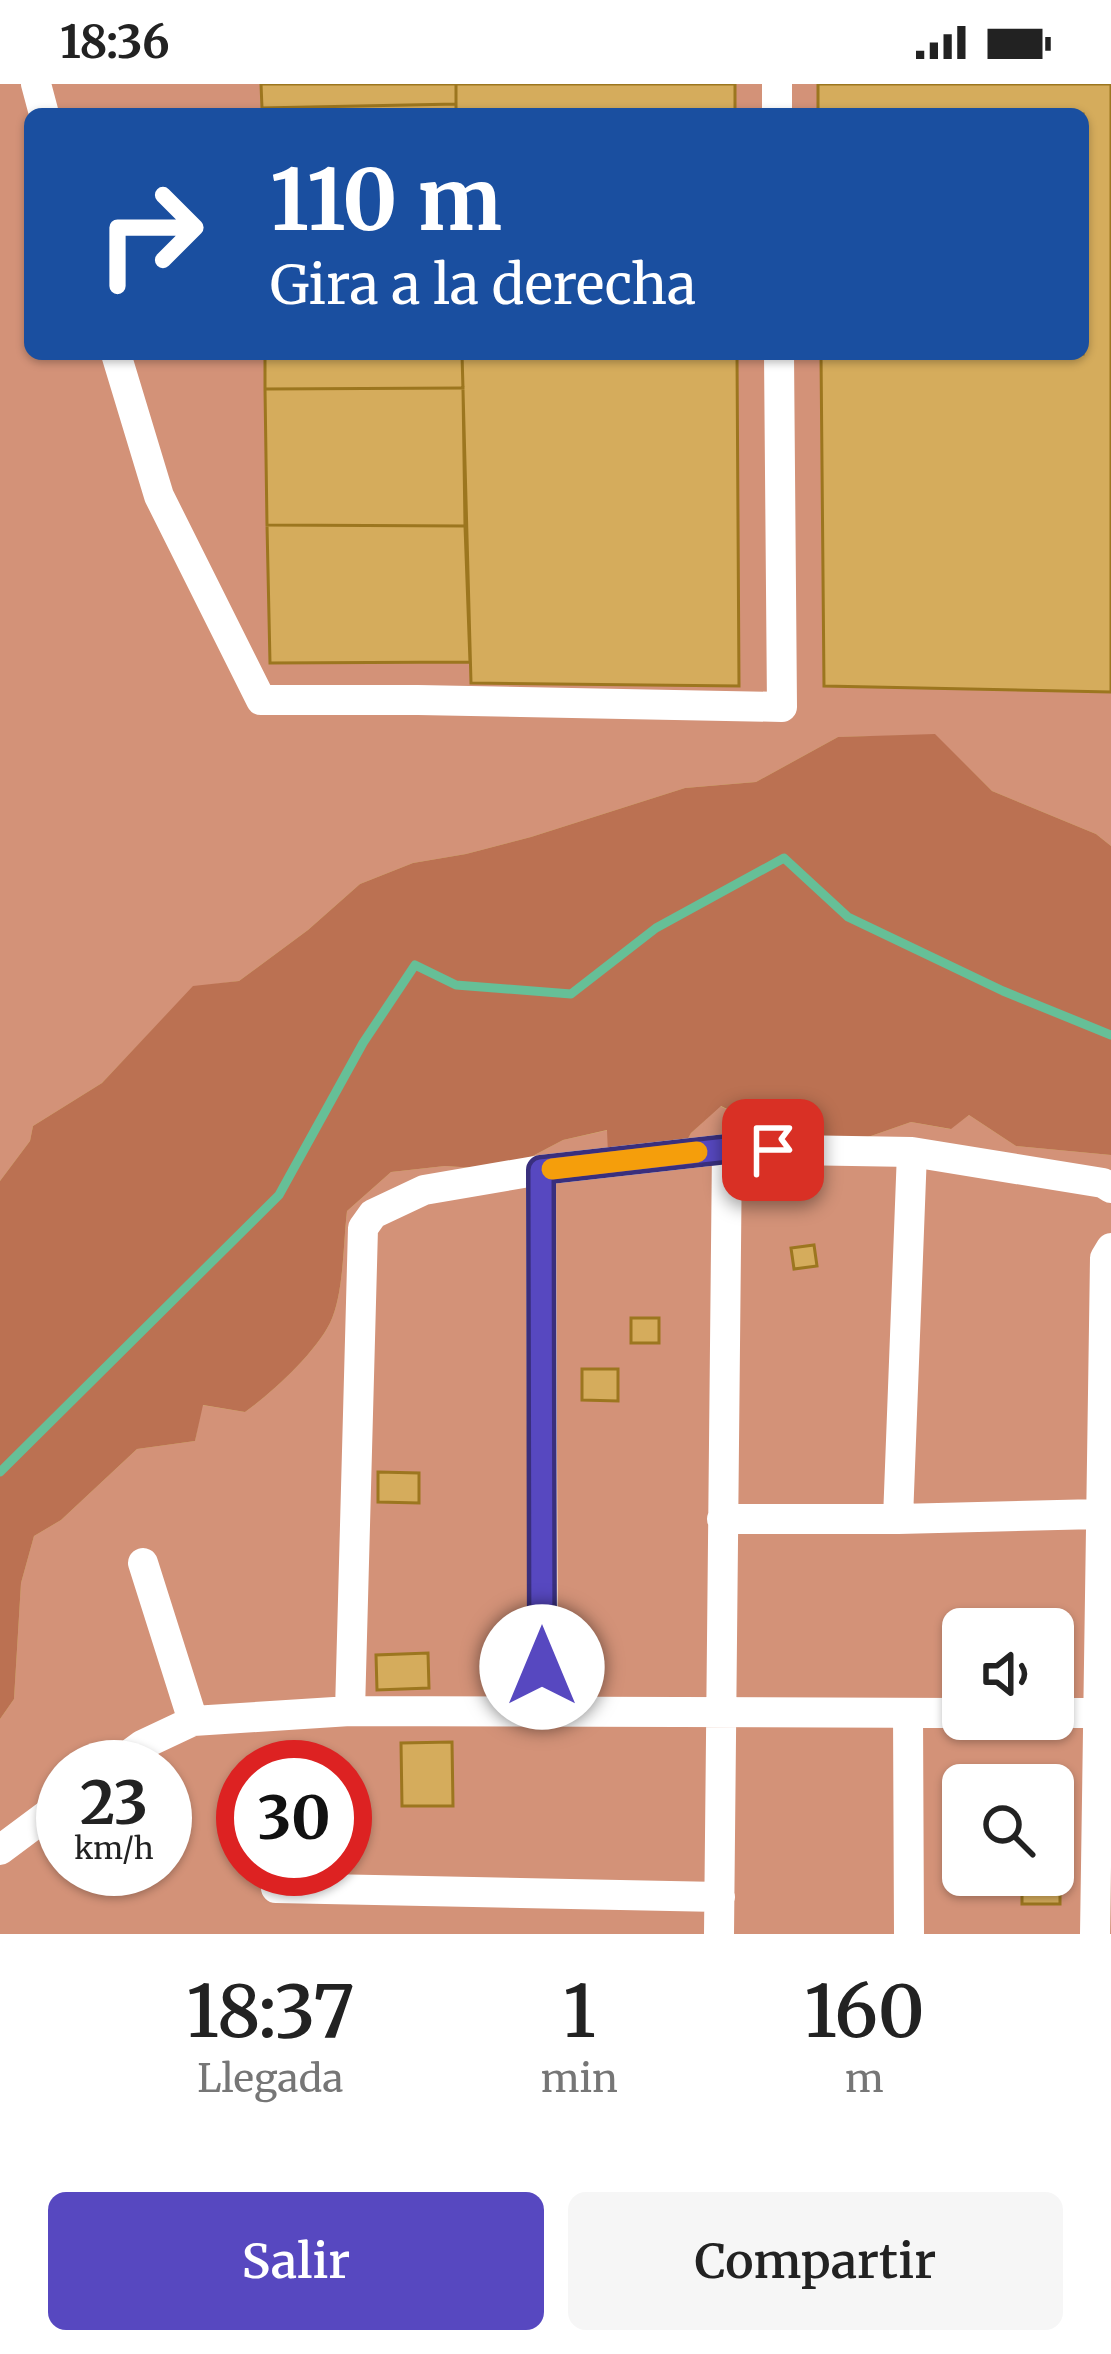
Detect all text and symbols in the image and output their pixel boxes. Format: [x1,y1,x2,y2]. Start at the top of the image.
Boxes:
text: 18:36 [60,14,170,70]
text: 110 m [270,147,502,253]
icon: right [72,156,228,312]
text: Gira a la derecha [270,251,696,319]
pin [722,1099,824,1201]
icon: arrive [740,1117,806,1183]
position arrow [479,1604,605,1730]
map controls [942,1608,1074,1896]
button: sound [942,1608,1074,1740]
speed limit sign: 30 [216,1740,372,1896]
button: search [942,1764,1074,1896]
text: 23 [80,1765,148,1840]
text: km/h [74,1829,154,1867]
text: 18:37 [186,1966,355,2057]
text: 1 [563,1966,596,2057]
text: 160 [804,1966,925,2057]
text: Llegada [197,2054,343,2103]
text: min [541,2054,618,2103]
text: m [845,2054,884,2103]
button: Salir [48,2192,544,2330]
button: Compartir [568,2192,1063,2330]

